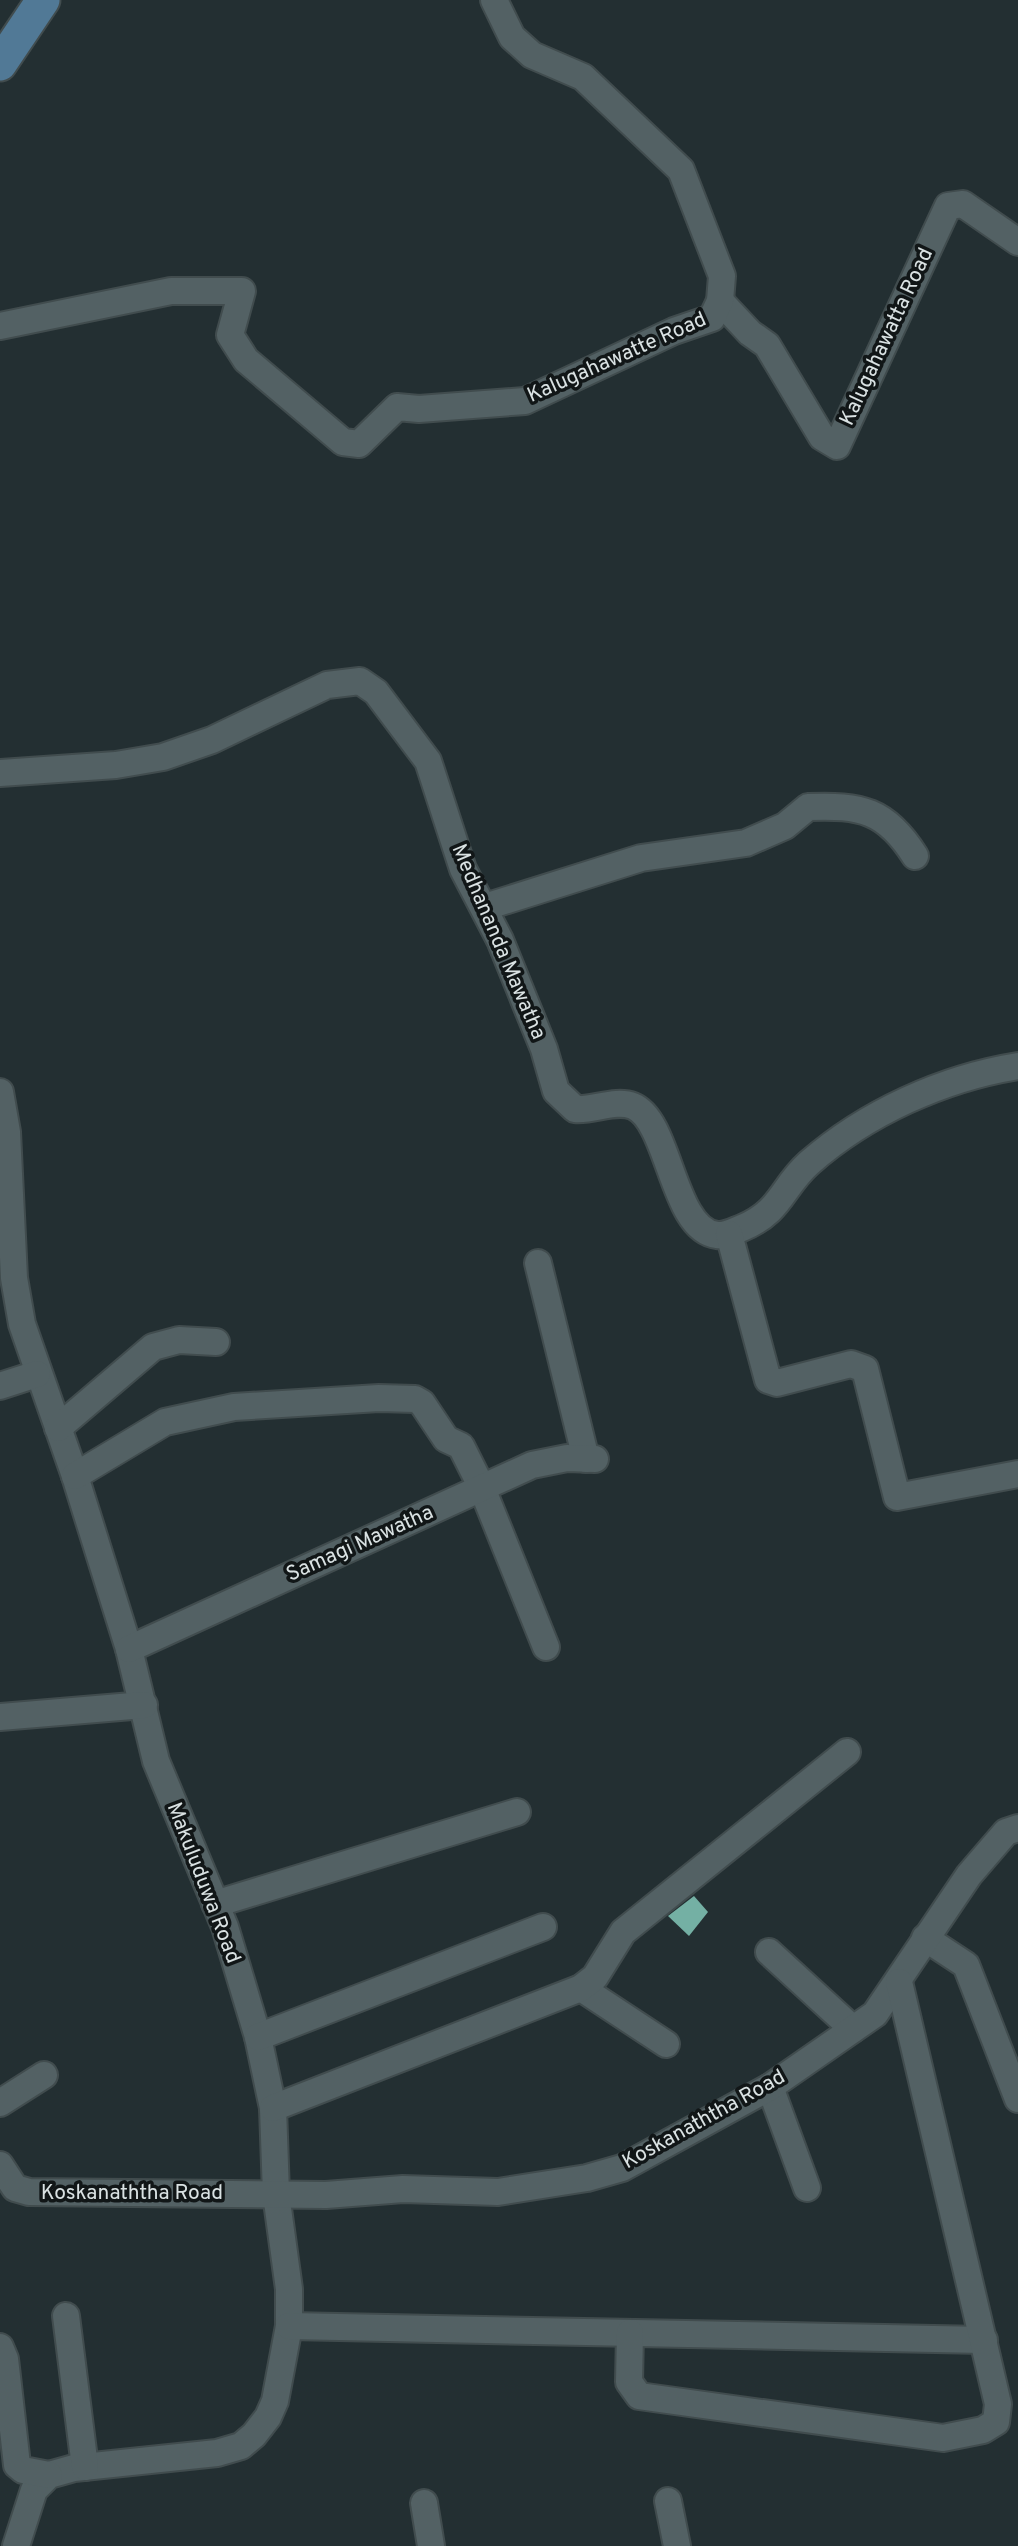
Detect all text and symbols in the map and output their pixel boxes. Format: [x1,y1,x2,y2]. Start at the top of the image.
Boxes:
street label: Kalugahawatta Road [834,244,940,430]
street label: Kalugahawatte Road [523,306,711,410]
street label: Medhananda Mawatha [445,840,551,1044]
street label: Samagi Mawatha [282,1499,438,1589]
street label: Makuluduwa Road [160,1799,246,1967]
street label: Koskanaththa Road [618,2064,790,2176]
street label: Koskanaththa Road [41,2180,223,2207]

